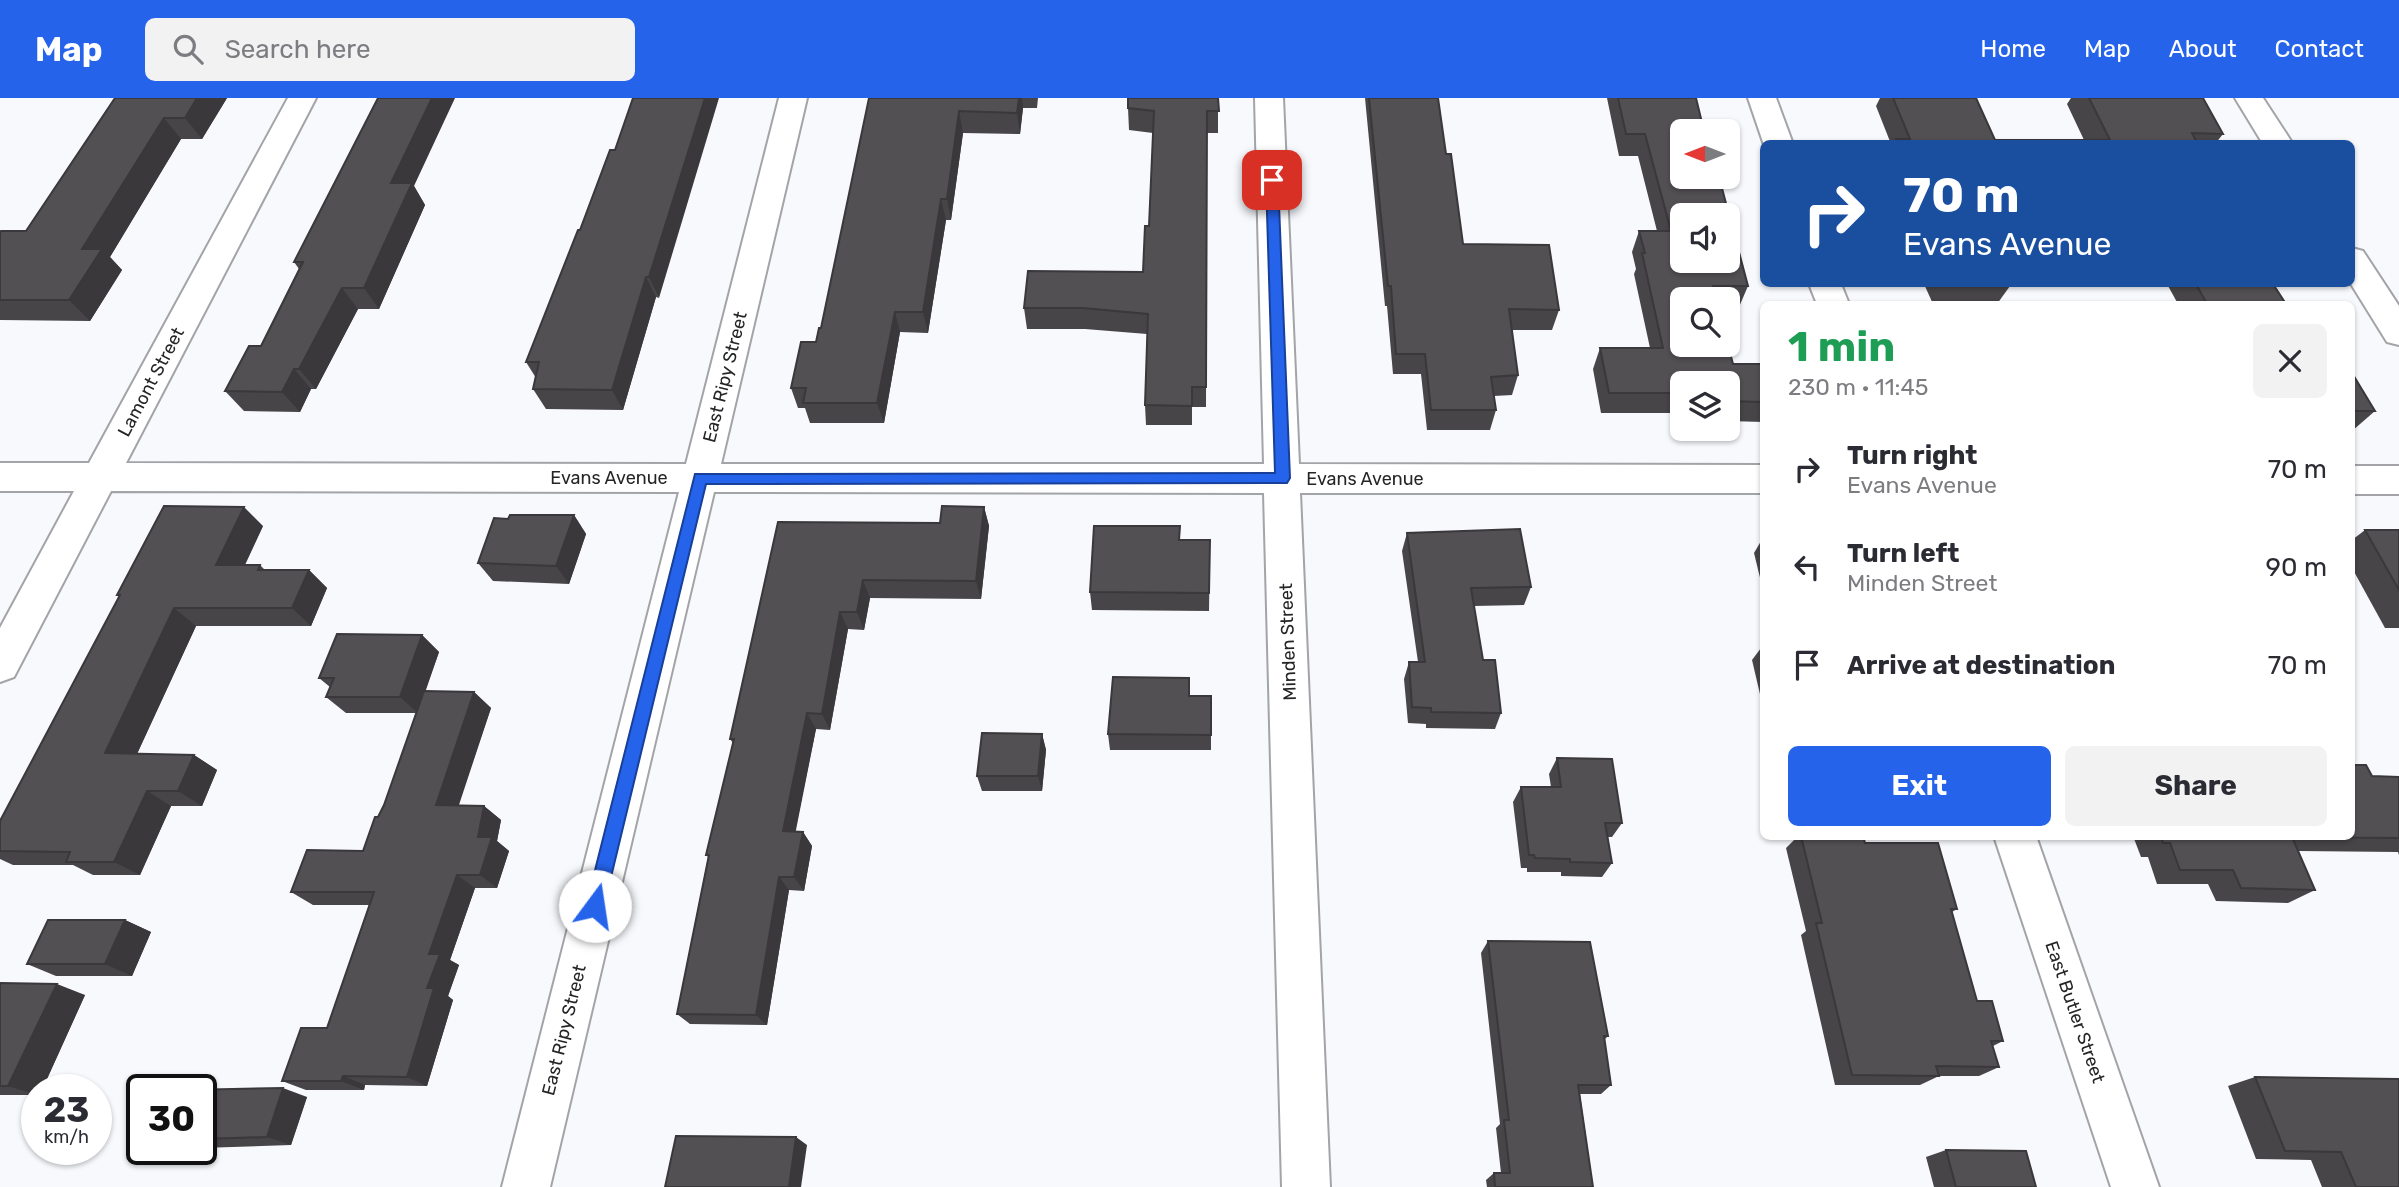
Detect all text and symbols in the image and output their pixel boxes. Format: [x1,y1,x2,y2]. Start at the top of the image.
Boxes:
search box [145,18,635,81]
text: Map [35,30,103,69]
icon: search [169,30,207,68]
text: Search here [225,34,370,65]
text: Home [1980,35,2046,63]
text: Map [2084,35,2131,63]
text: About [2169,35,2237,63]
text: Contact [2275,35,2364,63]
north arrow [1670,119,1740,189]
map controls [1670,119,1740,441]
pin [1242,150,1302,210]
icon: arrive [1253,161,1291,199]
text: 70 m [1903,166,2020,224]
icon: right [1788,168,1879,259]
button: sound [1670,203,1740,273]
text: Evans Avenue [1903,225,2111,263]
button: search [1670,287,1740,357]
street label: East Ripy Street [698,309,752,445]
text: 1 min [1788,322,1895,372]
street label: Lamont Street [113,324,189,440]
button: close [2253,324,2327,398]
button: layers [1670,371,1740,441]
text: 230 m · 11:45 [1788,373,1928,401]
text: Turn right [1847,440,1977,471]
icon: right [1788,450,1826,488]
text: 70 m [2268,454,2327,485]
street label: Evans Avenue [550,467,668,489]
street label: Evans Avenue [1306,468,1424,490]
text: Evans Avenue [1847,471,1997,499]
text: Turn left [1847,538,1959,569]
icon: left [1788,548,1826,586]
text: 90 m [2266,552,2327,583]
text: Minden Street [1847,569,1997,597]
street label: Minden Street [1275,583,1301,701]
icon: arrive [1788,646,1826,684]
text: Arrive at destination [1847,650,2115,681]
text: 70 m [2268,650,2327,681]
button: Exit [1788,746,2051,826]
button: Share [2065,746,2327,826]
position arrow [558,869,632,943]
street label: East Butler Street [2040,938,2110,1086]
street label: East Ripy Street [537,962,591,1098]
speed limit sign: 30 [126,1074,217,1165]
text: 23 [44,1089,89,1131]
text: km/h [44,1126,89,1148]

